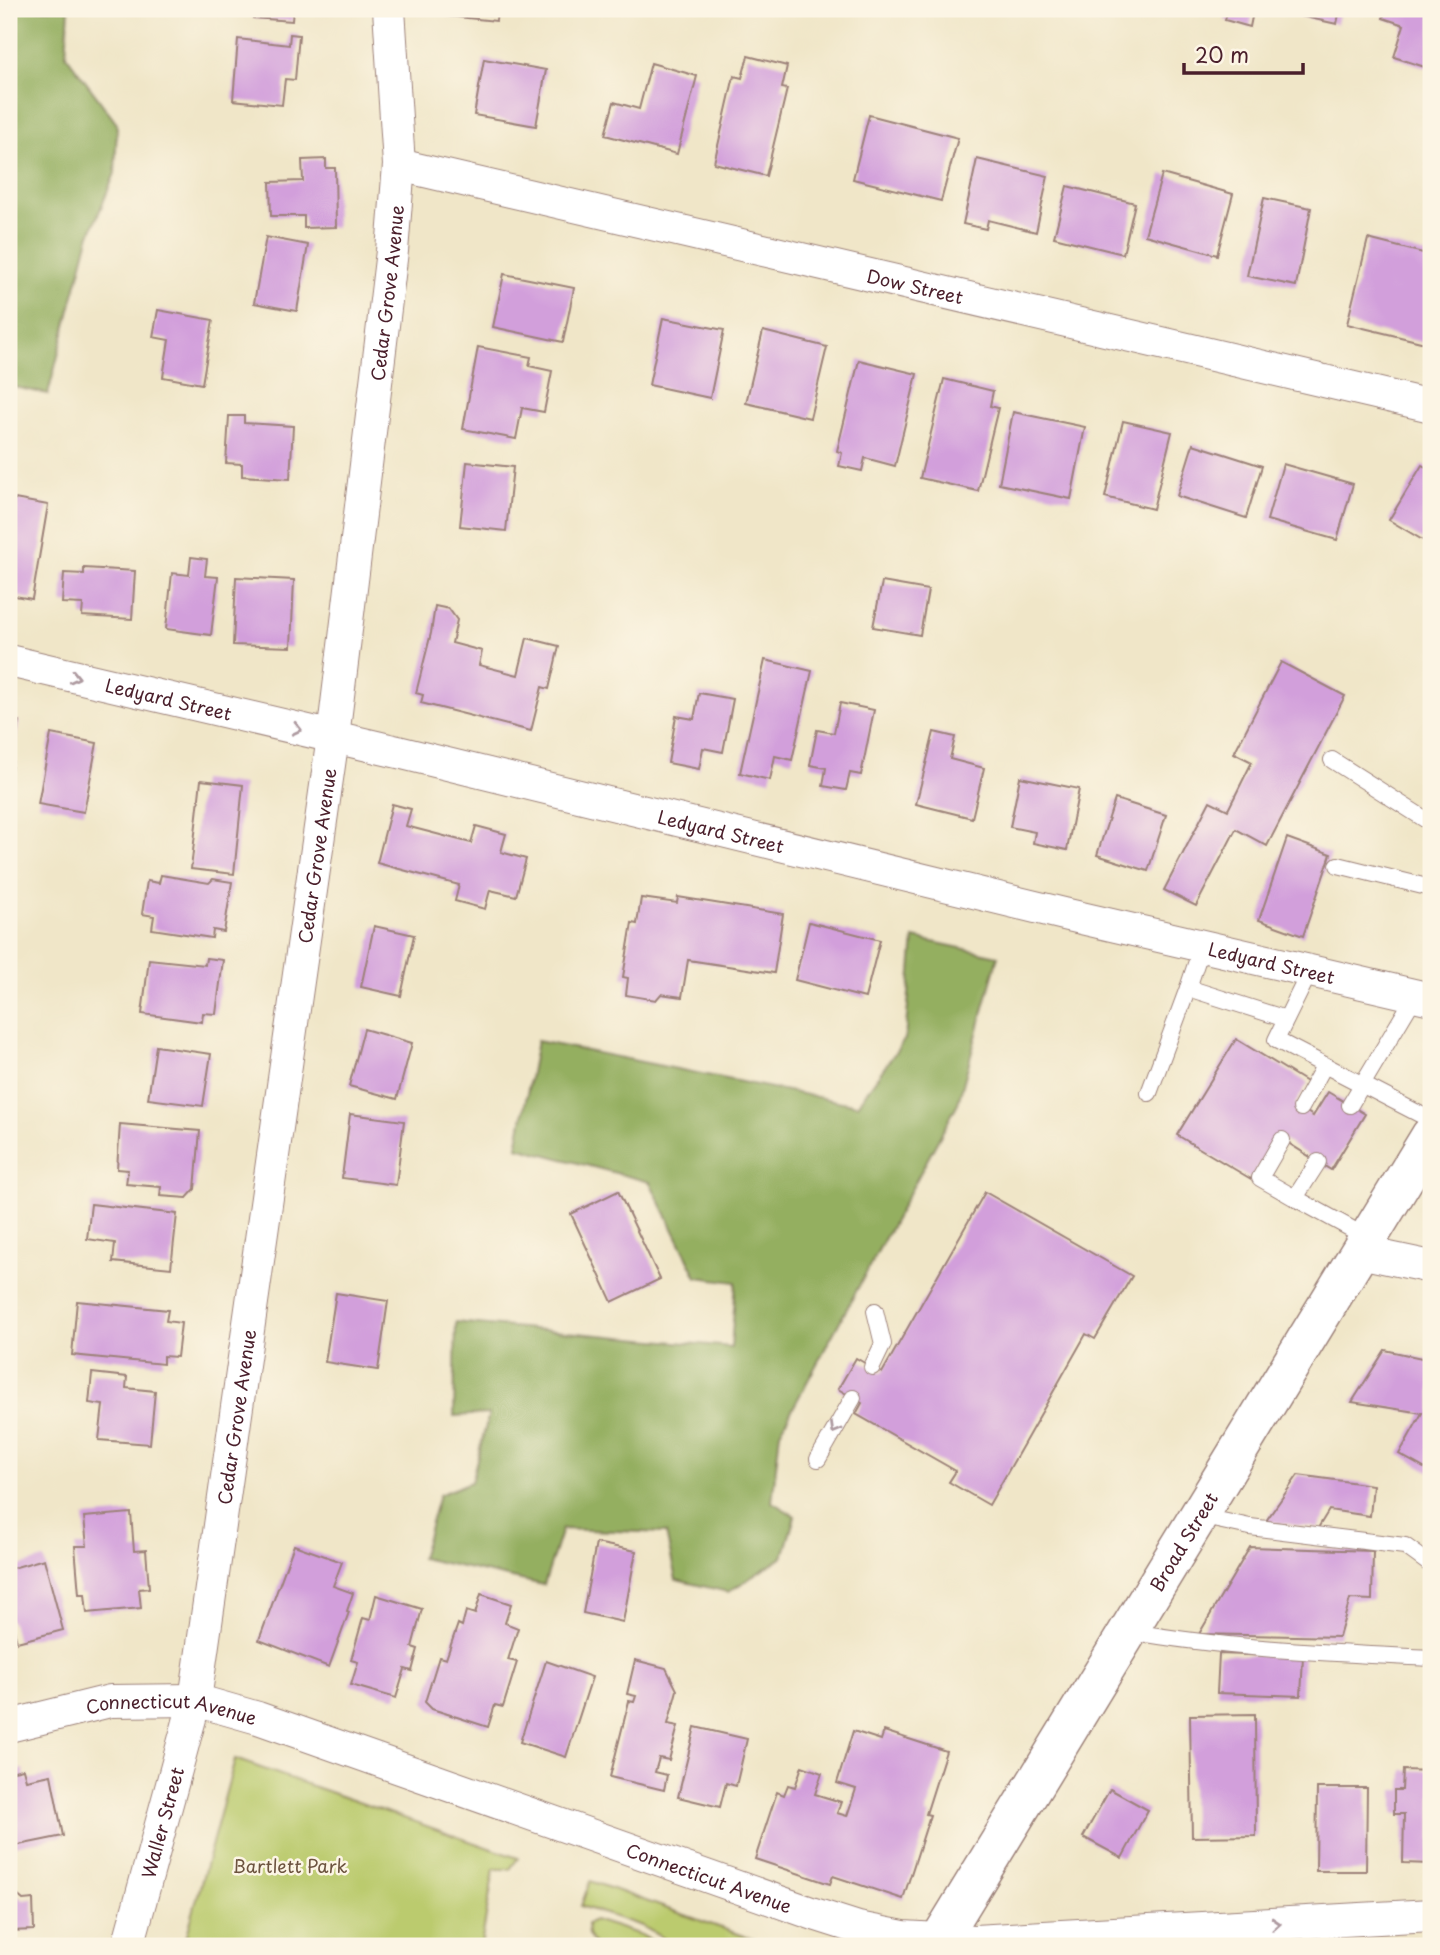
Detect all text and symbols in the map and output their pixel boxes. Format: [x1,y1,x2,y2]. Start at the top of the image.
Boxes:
scale bar [1184,32,1304,76]
text: 20 m [1195,38,1249,70]
street label: Cedar Grove Avenue [363,204,409,382]
street label: Dow Street [864,261,966,310]
one-way arrow [69,669,81,683]
street label: Ledyard Street [103,671,235,726]
one-way arrow [291,721,303,735]
street label: Cedar Grove Avenue [290,766,342,945]
street label: Ledyard Street [655,802,787,859]
street label: Ledyard Street [1206,934,1337,990]
street label: Cedar Grove Avenue [210,1327,262,1506]
one-way arrow [830,1421,843,1434]
street label: Broad Street [1142,1487,1224,1596]
street label: Connecticut Avenue [83,1686,260,1731]
street label: Waller Street [134,1764,190,1881]
street label: Connecticut Avenue [623,1835,796,1919]
park label: Bartlett Park [233,1852,348,1879]
one-way arrow [1271,1917,1282,1932]

